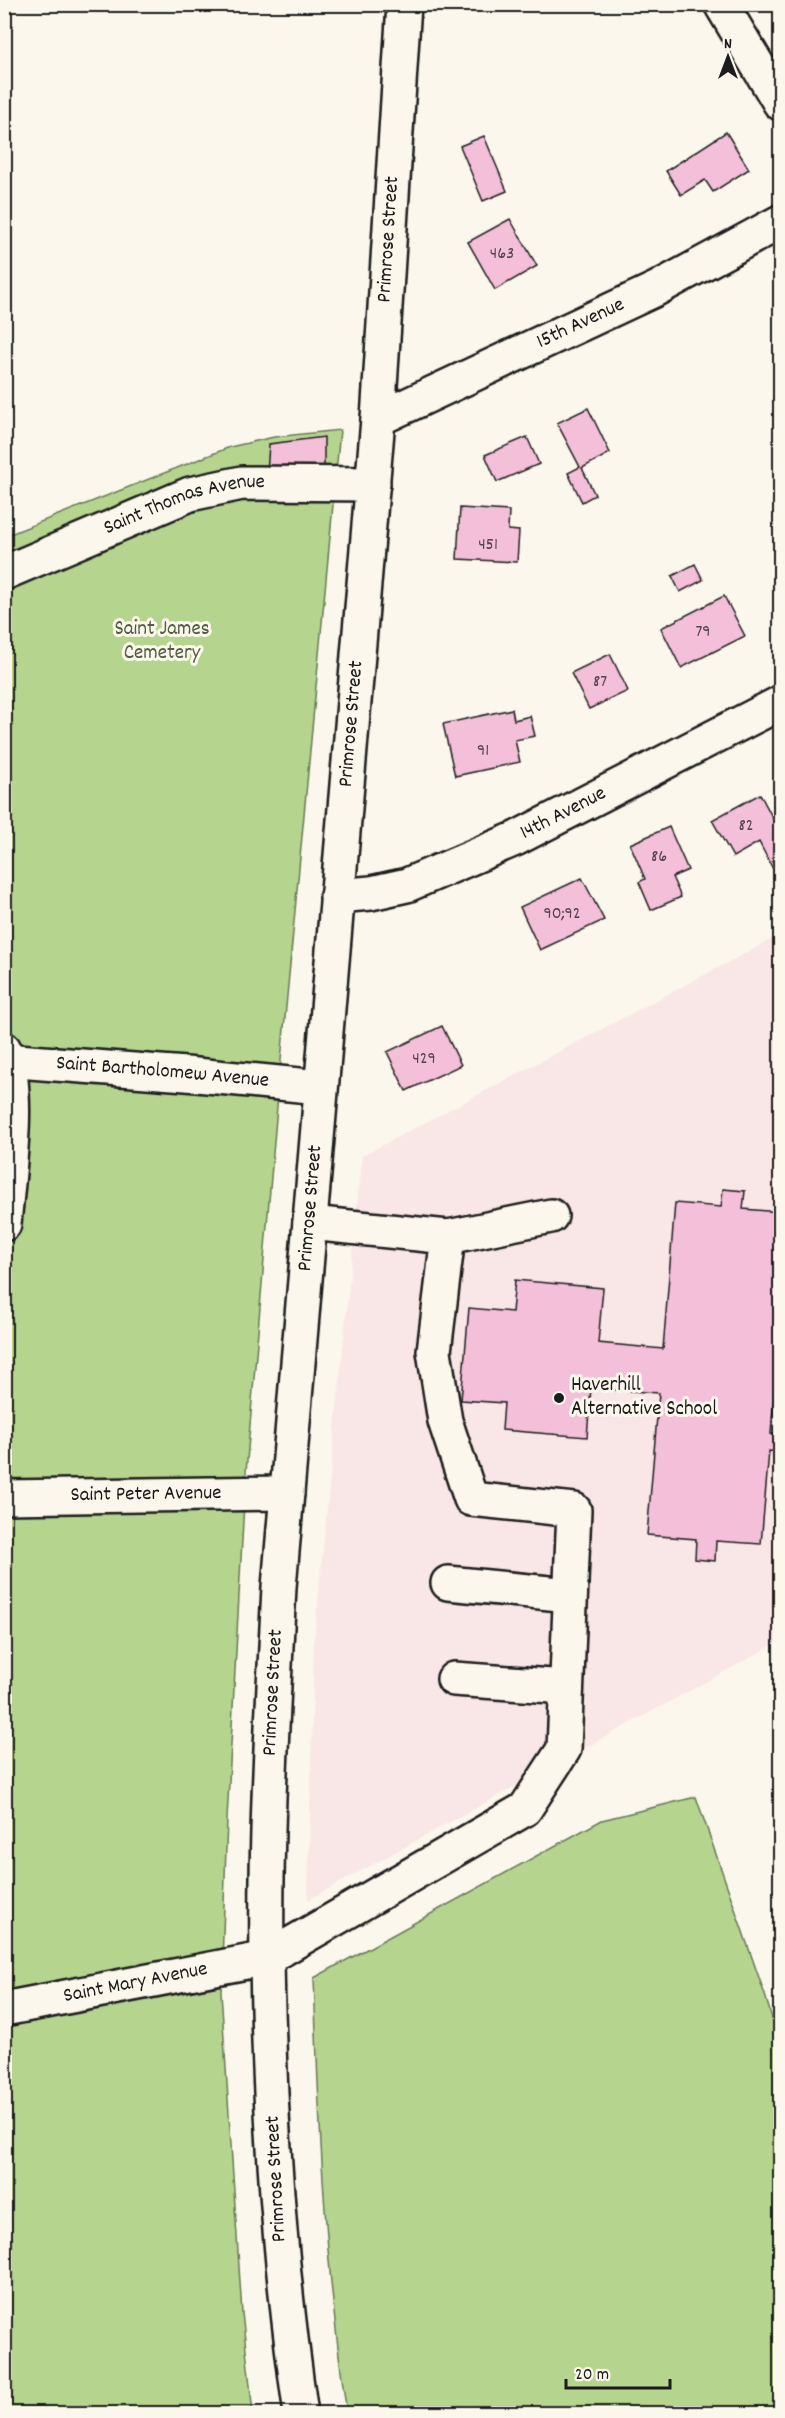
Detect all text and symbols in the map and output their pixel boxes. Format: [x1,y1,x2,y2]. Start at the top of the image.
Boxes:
north arrow [698,27,758,87]
text: N [724,33,732,56]
street label: Primrose Street [370,175,408,304]
house number: 463 [490,242,514,267]
street label: 15th Avenue [532,291,630,358]
street label: Saint Thomas Avenue [99,467,265,544]
house number: 451 [478,533,498,558]
park label: Saint James Cemetery [114,615,210,669]
house number: 79 [695,620,711,645]
street label: Primrose Street [332,659,372,788]
house number: 87 [593,670,607,695]
house number: 91 [477,739,489,764]
street label: 14th Avenue [515,779,612,849]
house number: 82 [738,814,754,839]
house number: 86 [651,845,667,870]
house number: 90;92 [543,902,581,927]
house number: 429 [412,1047,436,1072]
street label: Saint Bartholomew Avenue [55,1049,270,1097]
street label: Primrose Street [291,1144,331,1273]
place label: Haverhill Alternative School [571,1371,717,1425]
marker: Haverhill Alternative School [552,1391,566,1405]
street label: Saint Peter Avenue [70,1479,222,1511]
street label: Primrose Street [256,1628,292,1757]
street label: Saint Mary Avenue [61,1955,210,2012]
street label: Primrose Street [259,2115,295,2243]
scale bar [566,2352,670,2390]
text: 20 m [575,2363,609,2388]

